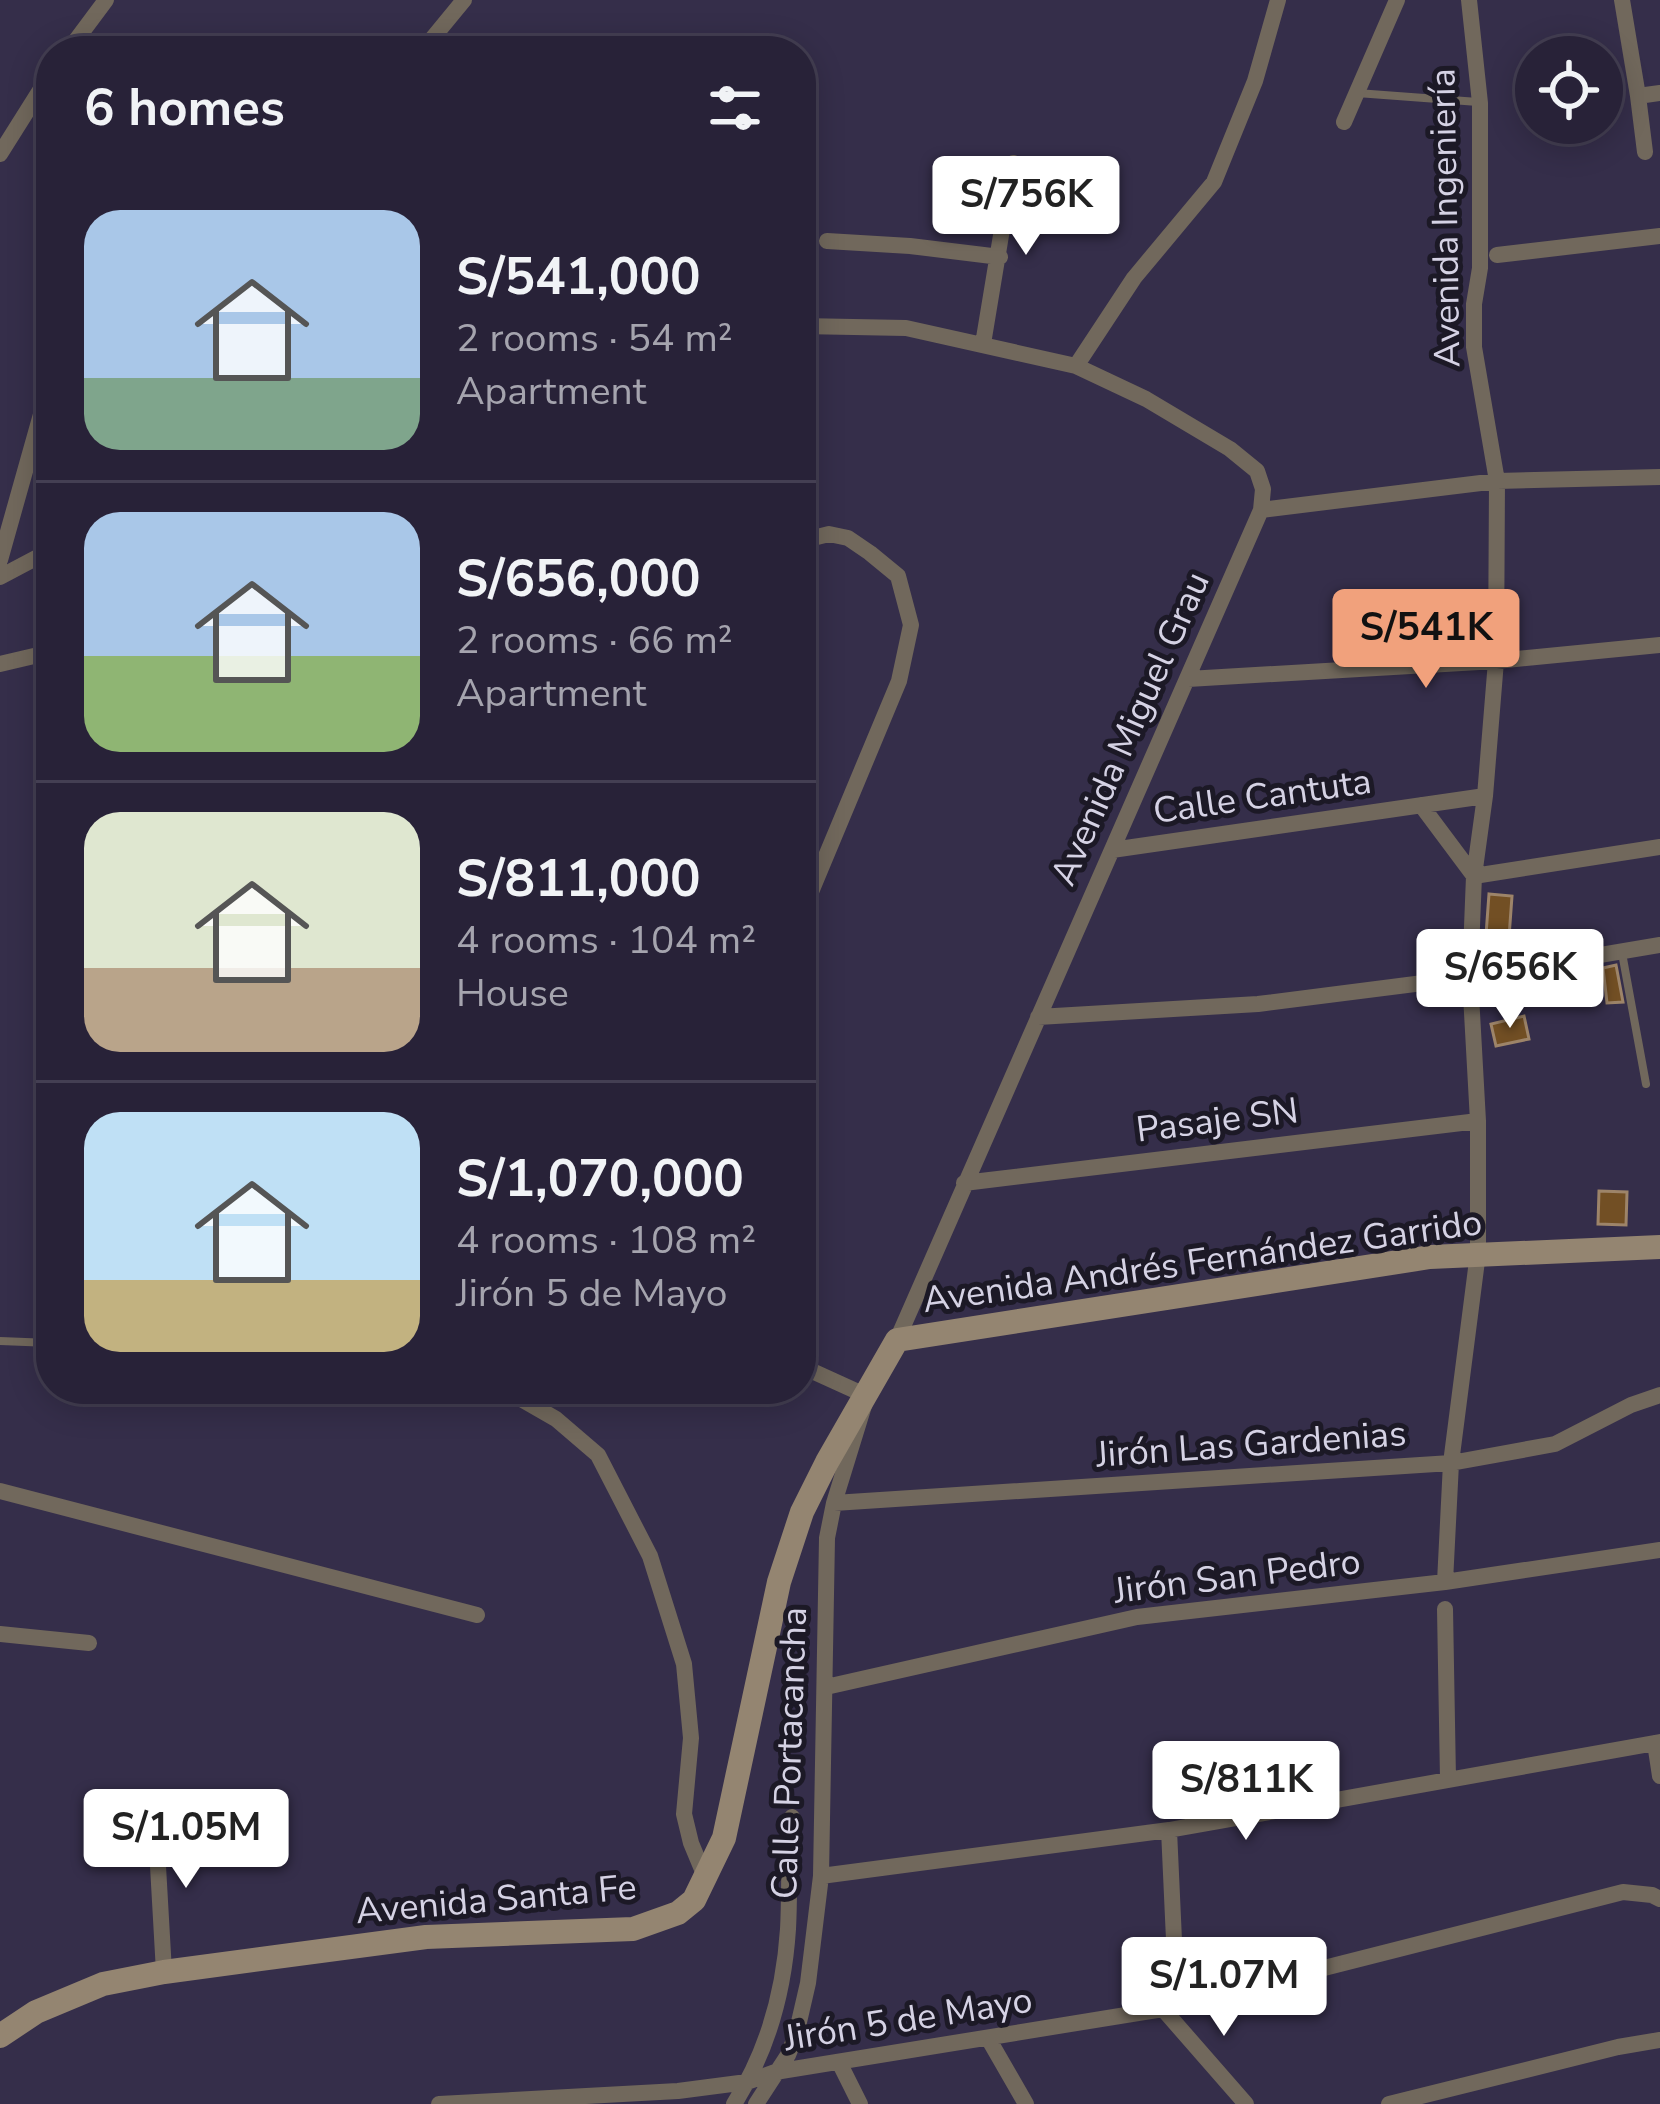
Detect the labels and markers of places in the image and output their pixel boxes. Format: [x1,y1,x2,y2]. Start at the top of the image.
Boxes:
pin: S/756K [928,156,1124,258]
pin: S/541K [1328,589,1524,691]
pin: S/656K [1412,929,1608,1031]
pin: S/811K [1148,1741,1344,1843]
pin: S/1.05M [75,1789,297,1891]
pin: S/1.07M [1113,1937,1335,2039]

